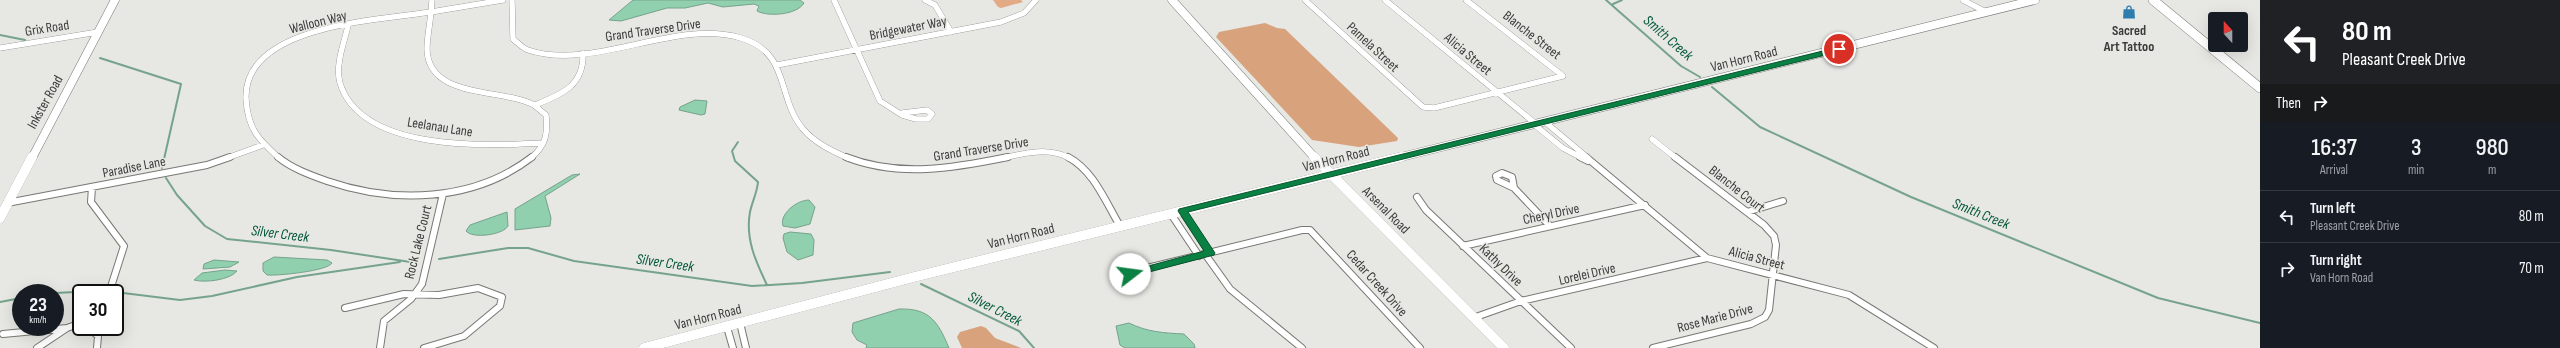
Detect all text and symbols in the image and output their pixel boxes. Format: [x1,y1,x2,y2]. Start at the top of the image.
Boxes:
shop icon: Sacred Art Tattoo [2121,4,2137,20]
street label: Walloon Way [288,7,349,37]
street label: Blanche Street [1500,7,1564,63]
water label: Smith Creek [1639,11,1697,65]
street label: Bridgewater Way [868,12,949,44]
north arrow [2208,12,2248,52]
map controls [2208,12,2248,52]
street label: Grand Traverse Drive [604,15,702,45]
text: 80 m [2342,15,2391,48]
street label: Grix Road [24,16,70,40]
icon: left [2276,16,2328,68]
street label: Pamela Street [1343,18,1403,76]
place label: Sacred Art Tattoo [2103,22,2154,55]
street label: Alicia Street [1440,29,1495,79]
pin [1822,32,1856,66]
icon: arrive [1828,38,1850,60]
street label: Van Horn Road [1709,42,1779,75]
text: Pleasant Creek Drive [2342,49,2466,70]
street label: Inkster Road [23,72,67,132]
icon: right [2309,92,2331,114]
text: Then [2276,94,2301,113]
street label: Leelanau Lane [406,113,474,141]
street label: Grand Traverse Drive [932,133,1030,165]
text: 16:37 [2311,133,2357,162]
text: 3 [2411,133,2421,162]
text: 980 [2476,133,2509,162]
street label: Van Horn Road [1301,142,1371,175]
street label: Paradise Lane [101,153,167,181]
street label: Blanche Court [1706,162,1768,216]
text: Arrival [2320,162,2348,178]
text: min [2408,162,2424,178]
text: m [2488,162,2496,178]
street label: Arsenal Road [1358,182,1413,237]
water label: Smith Creek [1950,194,2013,234]
text: Turn left [2310,199,2355,218]
street label: Cheryl Drive [1521,200,1581,228]
street label: Rock Lake Court [401,203,435,281]
icon: left [2276,206,2298,228]
text: 80 m [2519,207,2544,226]
text: Pleasant Creek Drive [2310,218,2399,234]
street label: Van Horn Road [986,219,1056,252]
water label: Silver Creek [250,221,310,247]
street label: Kathy Drive [1476,240,1526,290]
street label: Alicia Street [1726,242,1787,274]
street label: Cedar Creek Drive [1343,246,1411,320]
water label: Silver Creek [635,250,695,277]
text: Turn right [2310,251,2362,270]
position arrow [1109,253,1151,295]
icon: right [2276,258,2298,280]
street label: Lorelei Drive [1557,259,1617,289]
text: 70 m [2519,259,2544,278]
text: Van Horn Road [2310,270,2373,286]
speed limit sign: 30 [72,284,124,336]
water label: Silver Creek [965,287,1026,331]
text: 23 [29,293,47,317]
street label: Van Horn Road [673,300,743,333]
street label: Rose Marie Drive [1675,300,1755,336]
text: km/h [29,314,47,326]

